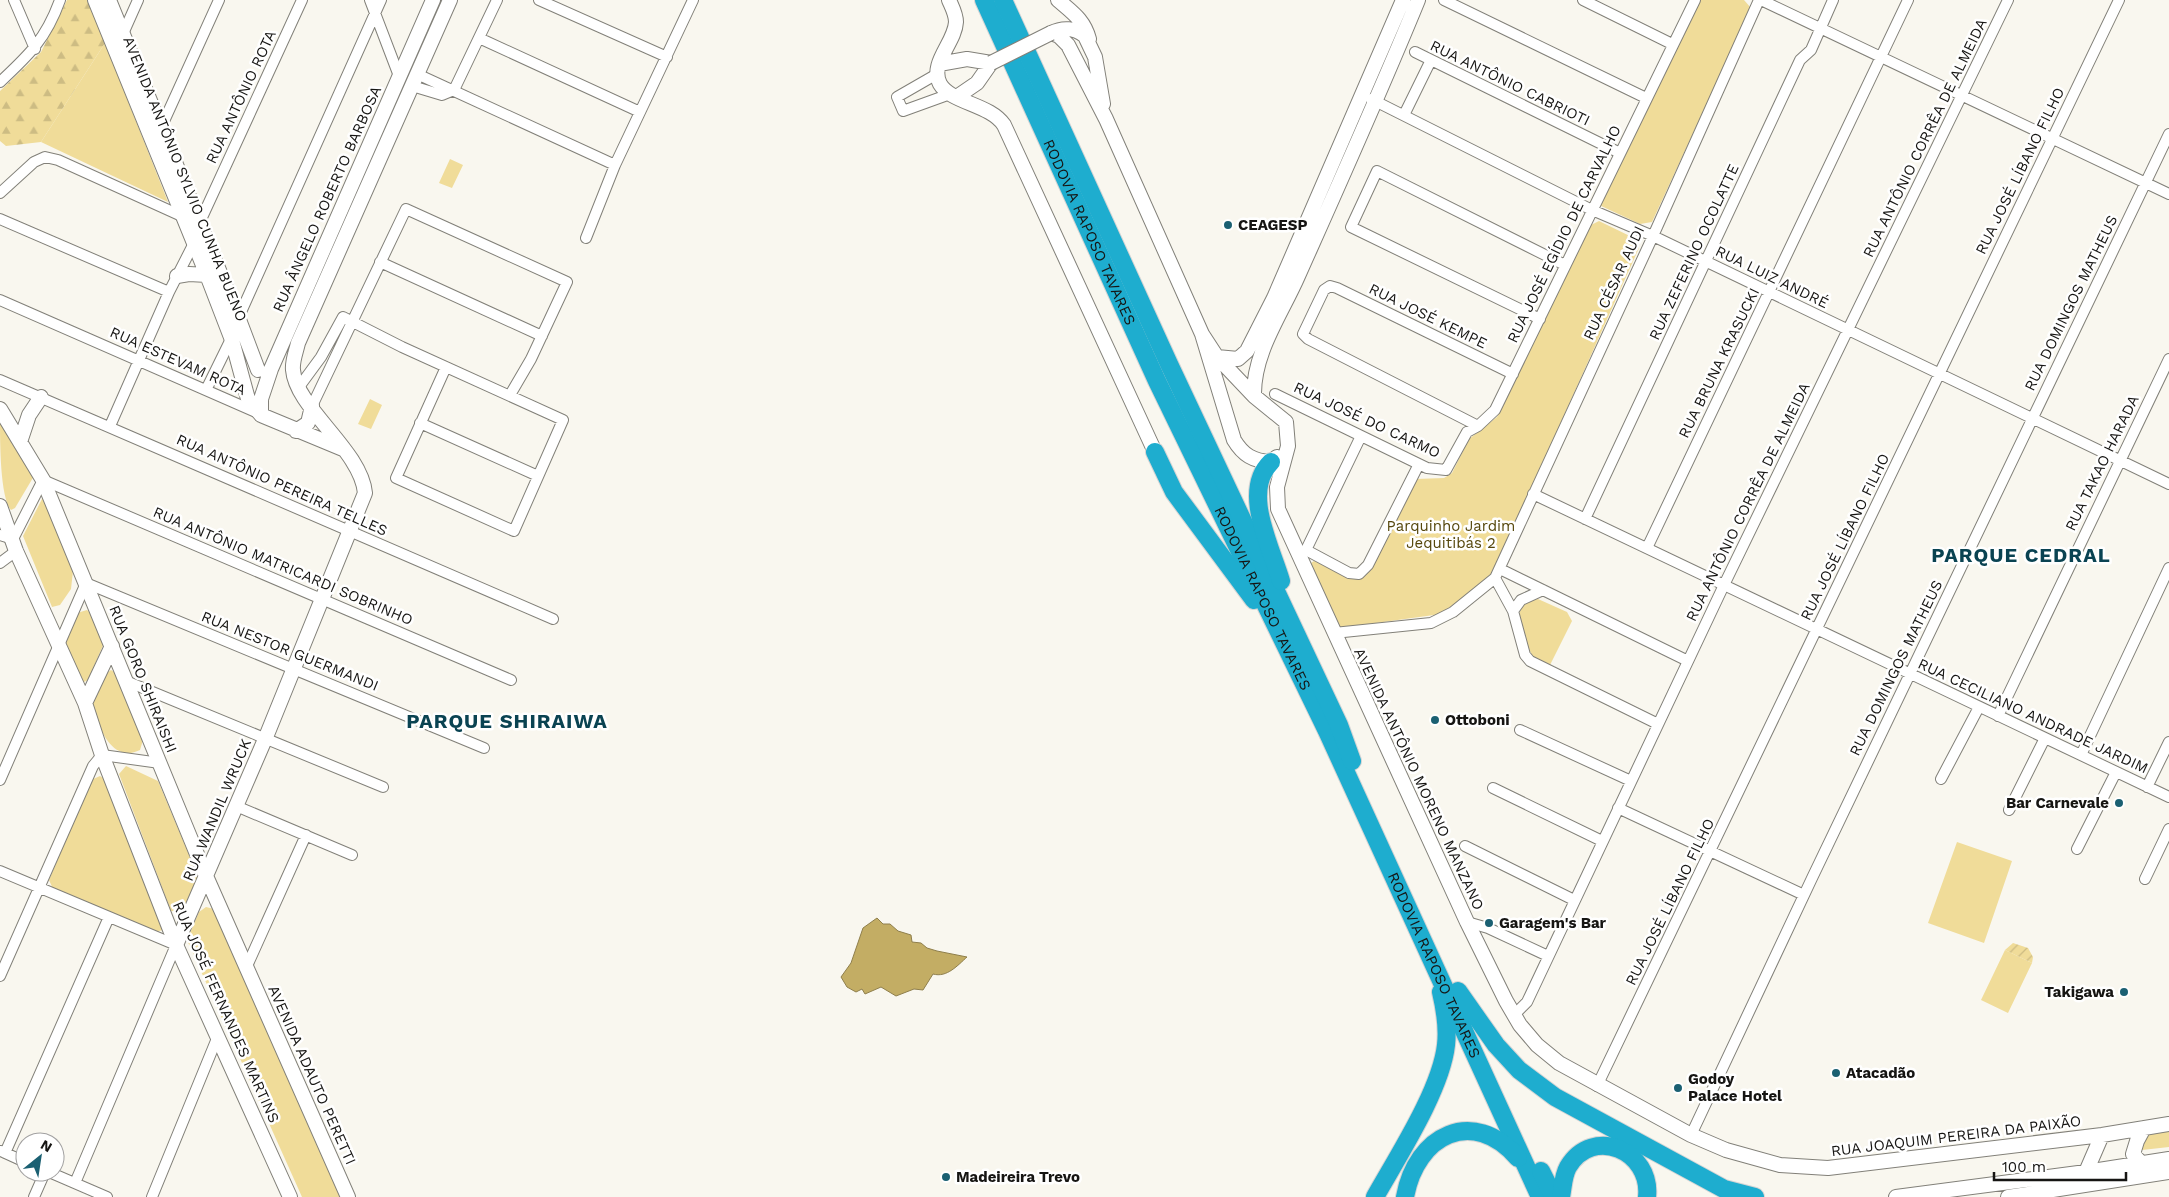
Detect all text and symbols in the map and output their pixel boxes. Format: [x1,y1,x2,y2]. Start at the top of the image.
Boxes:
street label: RUA ANTÔNIO CORRÊA DE ALMEIDA [1858,15,1991,260]
street label: RUA ANTÔNIO ROTA [201,27,280,167]
street label: AVENIDA ANTÔNIO SYLVIO CUNHA BUENO [119,33,252,324]
street label: RUA ANTÔNIO CABRIOTI [1427,36,1593,130]
street label: RUA ÂNGELO ROBERTO BARBOSA [269,83,385,315]
street label: RUA JOSÉ LÍBANO FILHO [1972,85,2068,257]
street label: RUA JOSÉ EGÍDIO DE CARVALHO [1503,122,1625,346]
street label: RODOVIA RAPOSO TAVARES [1039,136,1139,328]
street label: RUA ZEFERINO OCOLATTE [1645,161,1743,343]
street label: RUA DOMINGOS MATHEUS [2021,212,2121,394]
place label: CEAGESP [1238,216,1307,234]
marker: CEAGESP [1222,219,1234,231]
street label: RUA CÉSAR AUDI [1580,223,1648,343]
street label: RUA LUIZ ANDRÉ [1712,242,1832,312]
street label: RUA JOSÉ KEMPE [1366,280,1490,352]
street label: RUA BRUNA KRASUCKI [1675,285,1763,441]
street label: RUA ESTEVAM ROTA [107,323,249,399]
street label: RUA JOSÉ DO CARMO [1291,378,1443,462]
street label: RUA ANTÔNIO CORRÊA DE ALMEIDA [1681,379,1814,624]
street label: RUA TAKAO HARADA [2061,392,2143,534]
street label: RUA ANTÔNIO PEREIRA TELLES [174,429,391,540]
street label: RUA JOSÉ LÍBANO FILHO [1797,451,1893,623]
street label: RUA ANTÔNIO MATRICARDI SOBRINHO [150,502,416,629]
street label: RODOVIA RAPOSO TAVARES [1210,503,1315,693]
park label: Parquinho Jardim Jequitibás 2 [1387,517,1515,552]
district label: PARQUE CEDRAL [1931,543,2111,567]
street label: RUA DOMINGOS MATHEUS [1846,577,1946,759]
street label: RUA GORO SHIRAISHI [105,603,181,755]
street label: RUA NESTOR GUERMANDI [199,607,381,695]
street label: AVENIDA ANTÔNIO MORENO MANZANO [1350,645,1489,913]
street label: RUA CECILIANO ANDRADE JARDIM [1915,655,2151,777]
district label: PARQUE SHIRAIWA [406,709,608,733]
place label: Ottoboni [1445,711,1510,729]
marker: Ottoboni [1429,714,1441,726]
street label: RUA WANDIL WRUCK [179,736,255,884]
place label: Bar Carnevale [2006,794,2109,812]
marker: Bar Carnevale [2113,797,2125,809]
street label: RUA JOSÉ LÍBANO FILHO [1622,816,1718,988]
street label: RODOVIA RAPOSO TAVARES [1384,870,1484,1061]
street label: RUA JOSÉ FERNANDES MARTINS [169,898,283,1126]
place label: Garagem's Bar [1499,914,1607,932]
marker: Garagem's Bar [1483,917,1495,929]
street label: AVENIDA ADAUTO PERETTI [264,982,360,1168]
place label: Takigawa [2044,983,2114,1001]
marker: Takigawa [2118,986,2130,998]
place label: Atacadão [1846,1064,1915,1082]
marker: Atacadão [1830,1067,1842,1079]
place label: Godoy Palace Hotel [1688,1070,1782,1105]
marker: Godoy Palace Hotel [1672,1082,1684,1094]
street label: RUA JOAQUIM PEREIRA DA PAIXÃO [1830,1112,2082,1160]
north arrow [15,1132,65,1182]
text: N [38,1136,55,1155]
scale bar [1994,1150,2126,1182]
text: 100 m [2002,1158,2046,1176]
place label: Madeireira Trevo [956,1168,1080,1186]
marker: Madeireira Trevo [940,1171,952,1183]

